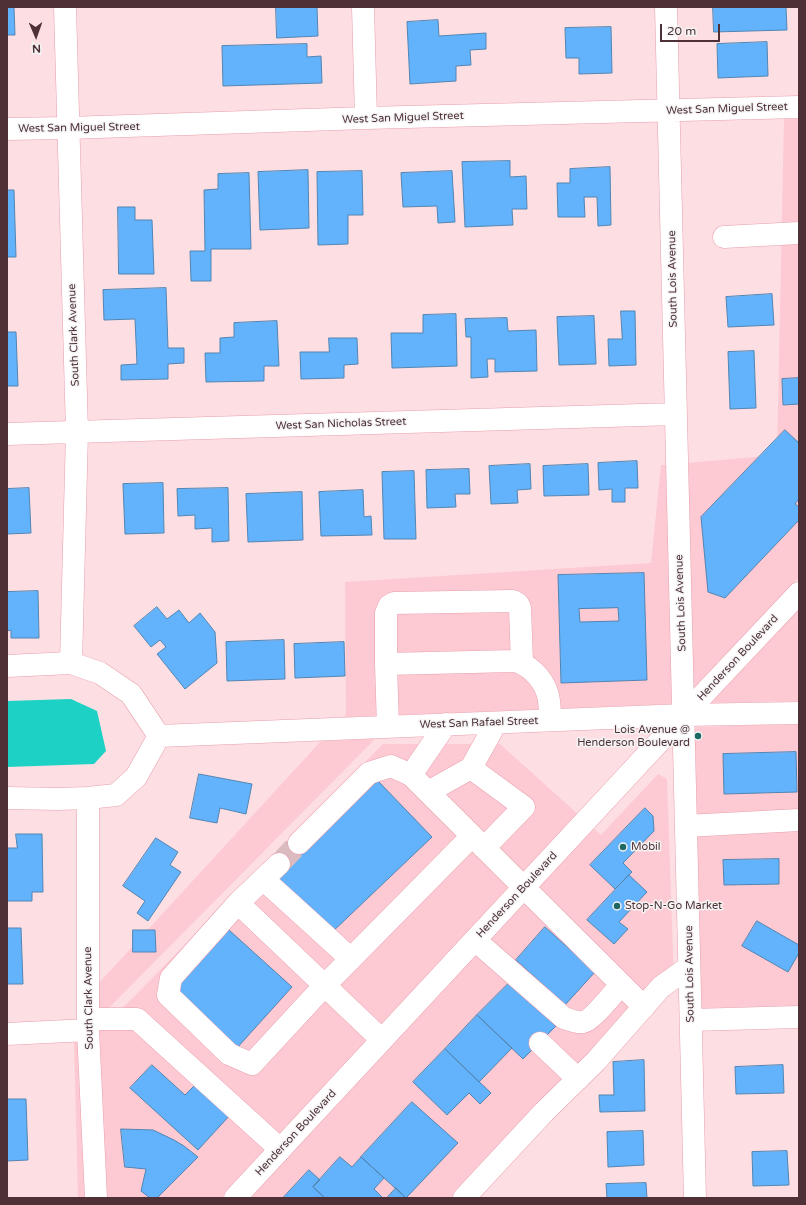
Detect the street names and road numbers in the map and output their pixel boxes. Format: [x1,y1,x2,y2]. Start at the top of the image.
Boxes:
street label: West San Miguel Street [666,100,788,118]
street label: West San Miguel Street [342,109,464,127]
street label: West San Miguel Street [18,120,140,136]
street label: South Lois Avenue [666,230,680,328]
street label: South Clark Avenue [66,283,82,387]
street label: West San Nicholas Street [275,415,407,433]
street label: South Lois Avenue [673,554,689,652]
street label: Henderson Boulevard [695,612,781,704]
street label: West San Rafael Street [419,714,539,732]
street label: Henderson Boulevard [474,849,560,941]
street label: South Lois Avenue [683,925,697,1023]
street label: South Clark Avenue [82,946,96,1050]
street label: Henderson Boulevard [253,1087,339,1179]

